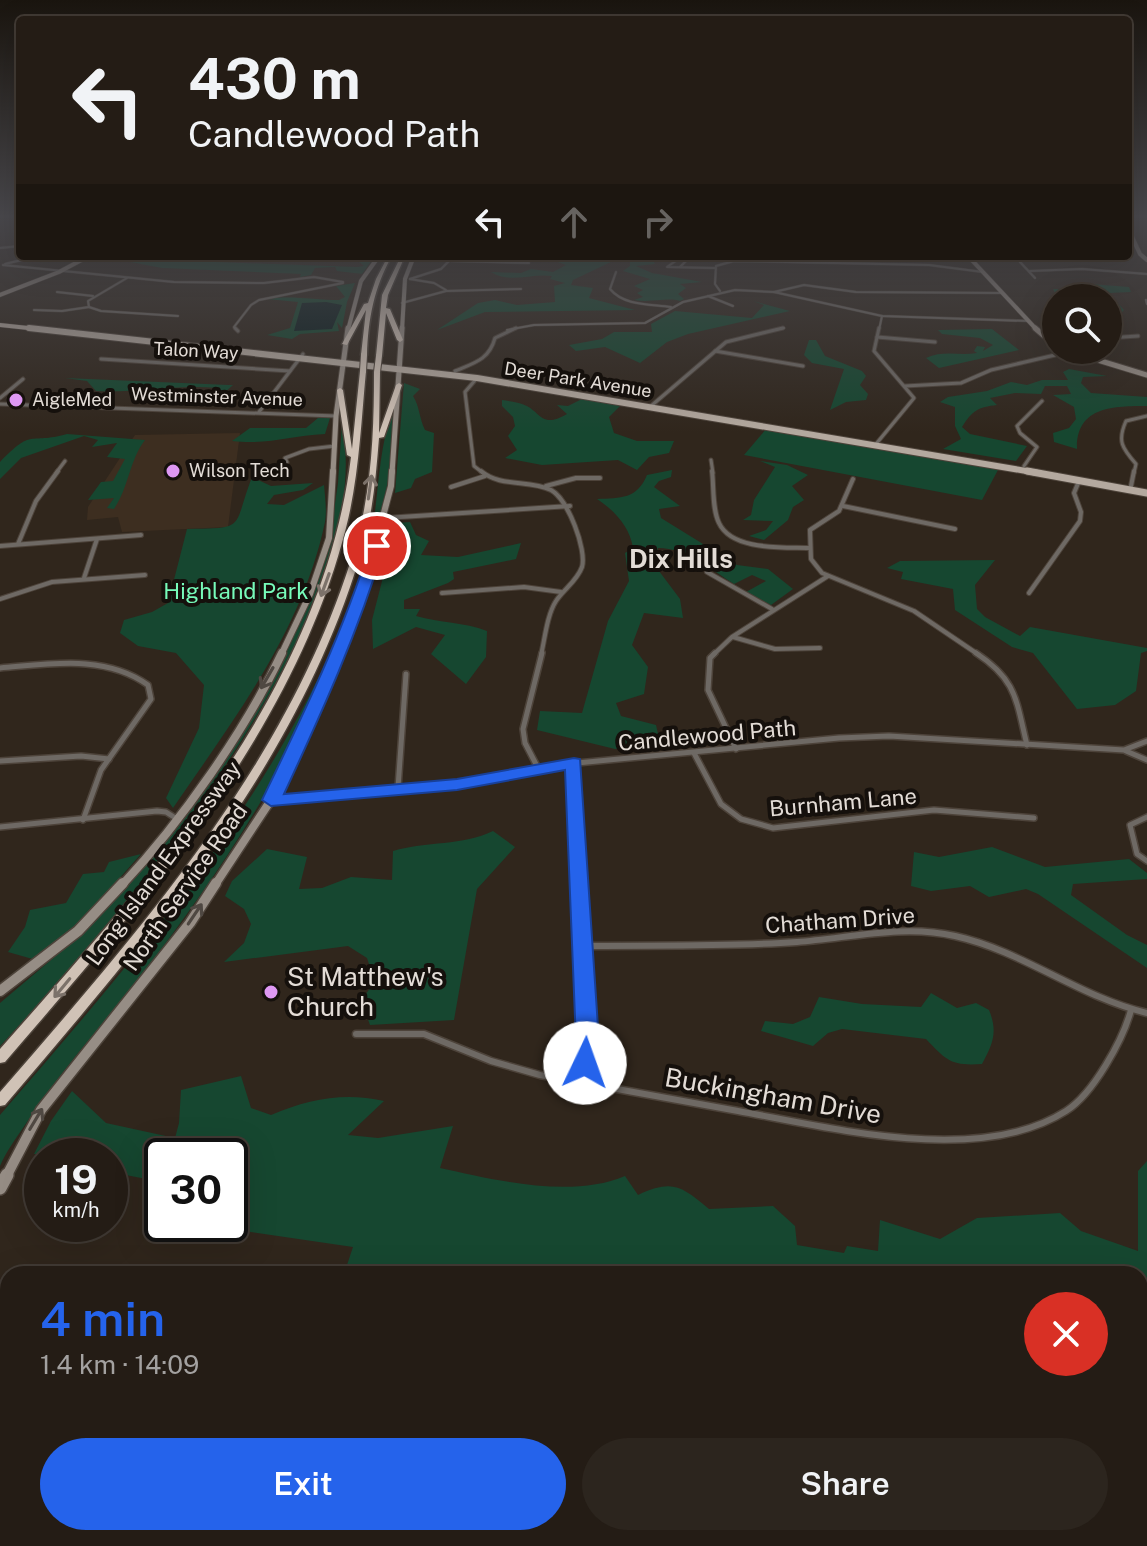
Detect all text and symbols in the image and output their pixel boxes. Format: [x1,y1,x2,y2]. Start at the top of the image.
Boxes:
text: 430 m [188,46,361,112]
icon: left [56,48,160,152]
text: Candlewood Path [188,113,480,155]
icon: left [468,200,512,244]
icon: ahead [552,200,596,244]
icon: right [636,200,680,244]
map controls [1042,284,1122,364]
button: search [1042,284,1122,364]
street label: Talon Way [153,338,239,363]
street label: Deer Park Avenue [503,357,653,402]
street label: Westminster Avenue [131,383,303,410]
place label: AigleMed [32,389,112,410]
marker: AigleMed [7,391,25,409]
place label: Wilson Tech [189,460,290,481]
marker: Wilson Tech [164,462,182,480]
one-way arrow [363,475,378,501]
pin [343,512,411,580]
icon: arrive [355,524,399,568]
district label: Dix Hills [629,543,733,574]
one-way arrow [317,572,332,597]
park label: Highland Park [163,578,309,604]
one-way arrow [259,666,274,690]
street label: Candlewood Path [617,714,797,756]
street label: Long Island Expressway [80,756,246,970]
street label: Burnham Lane [768,783,918,821]
street label: North Service Road [118,798,252,976]
street label: Chatham Drive [764,902,916,938]
one-way arrow [187,903,203,926]
place label: St Matthew's Church [287,961,444,1022]
one-way arrow [53,977,71,997]
marker: St Matthew's Church [262,983,280,1001]
position arrow [543,1021,627,1105]
street label: Buckingham Drive [662,1061,884,1130]
one-way arrow [28,1108,44,1131]
speed limit sign: 30 [144,1138,248,1242]
text: 19 [54,1156,98,1203]
text: km/h [52,1198,100,1222]
text: 4 min [40,1290,165,1347]
button: close [1024,1292,1108,1376]
text: 1.4 km · 14:09 [40,1349,199,1380]
button: Exit [40,1438,566,1530]
button: Share [582,1438,1108,1530]

